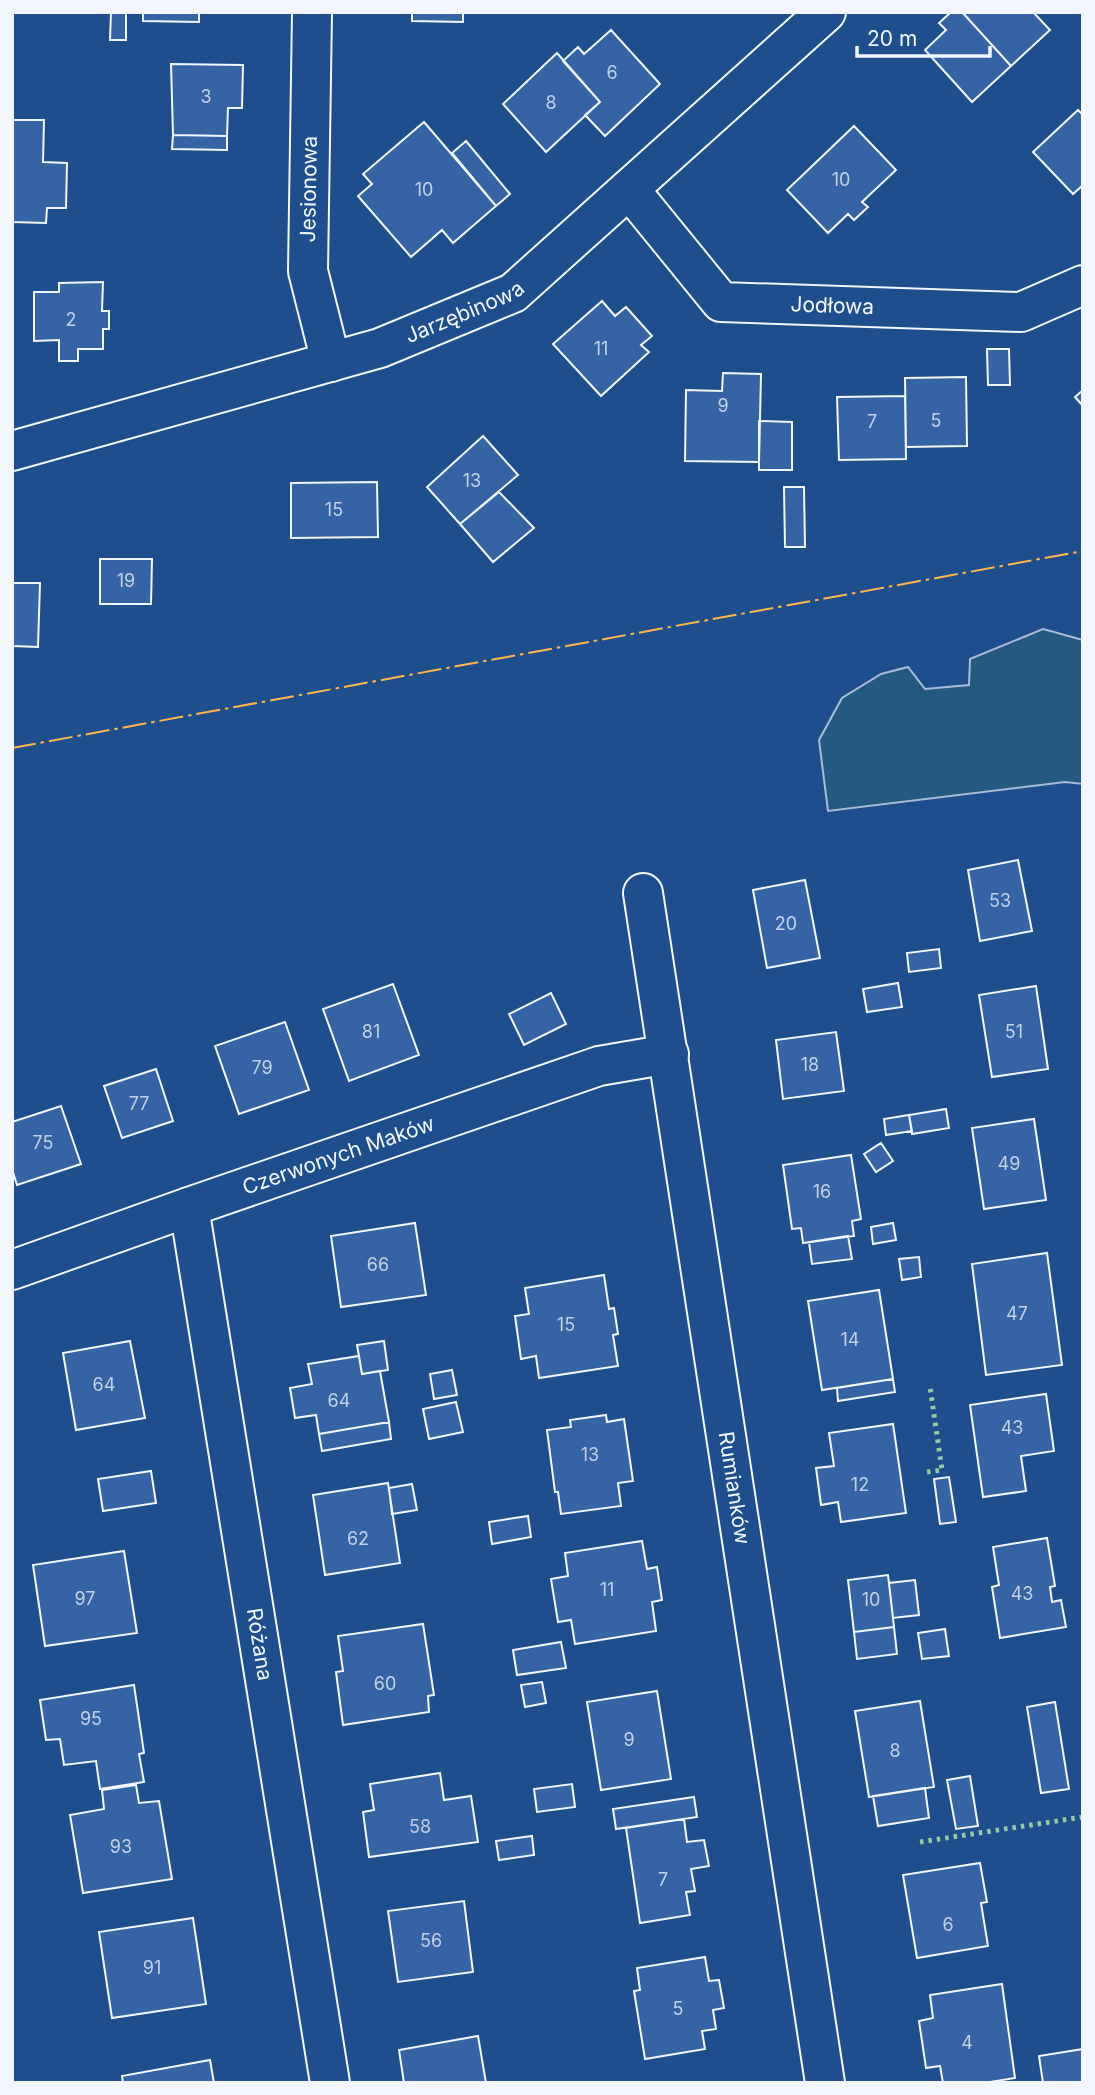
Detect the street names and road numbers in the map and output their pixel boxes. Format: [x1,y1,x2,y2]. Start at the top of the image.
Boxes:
street label: Jesionowa [295,135,322,242]
street label: Jarzębinowa [401,276,529,348]
street label: Jodłowa [790,291,875,319]
street label: Czerwonych Maków [239,1111,438,1200]
street label: Rumianków [714,1430,755,1546]
street label: Różana [242,1606,278,1682]

